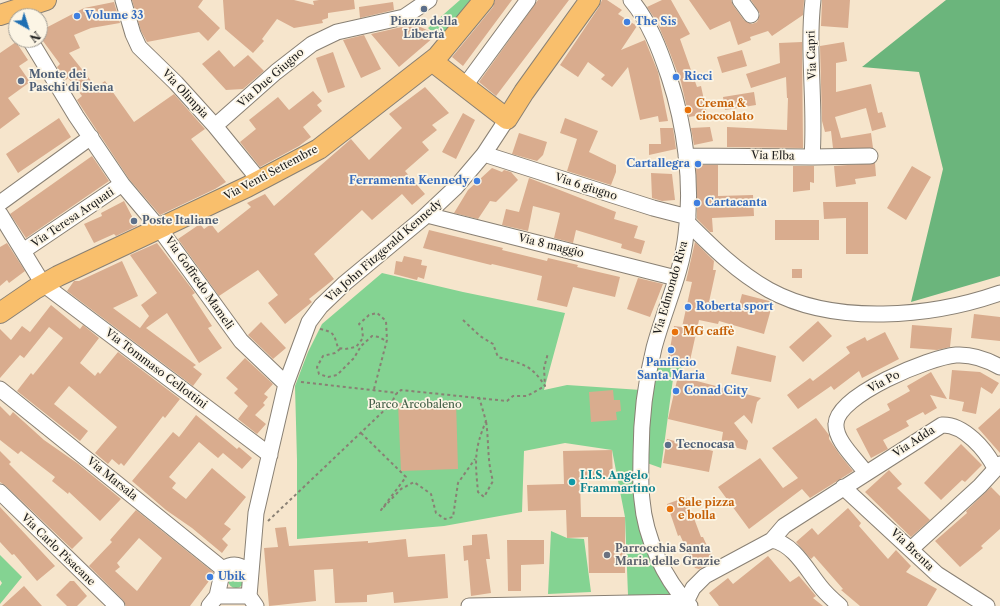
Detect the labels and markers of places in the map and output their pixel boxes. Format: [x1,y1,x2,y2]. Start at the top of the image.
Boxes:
marker: Piazza della Libertà [419,4,429,14]
place label: Volume 33 [85,9,143,23]
marker: Volume 33 [72,11,82,21]
place label: Piazza della Libertà [390,15,458,41]
place label: The Sis [635,15,676,29]
marker: The Sis [622,17,632,27]
place label: Monte dei Paschi di Siena [29,68,114,94]
place label: Ricci [684,70,712,84]
marker: Ricci [671,72,681,82]
marker: Monte dei Paschi di Siena [16,76,26,86]
place label: Crema & cioccolato [696,97,754,123]
marker: Crema & cioccolato [683,105,693,115]
place label: Cartallegra [626,157,690,171]
marker: Cartallegra [693,159,703,169]
place label: Ferramenta Kennedy [349,174,469,188]
marker: Ferramenta Kennedy [472,176,482,186]
place label: Cartacanta [705,196,767,210]
marker: Cartacanta [692,198,702,208]
place label: Poste Italiane [142,214,219,228]
marker: Poste Italiane [129,216,139,226]
place label: Roberta sport [696,300,773,314]
marker: Roberta sport [683,302,693,312]
place label: MG caffè [683,325,734,339]
marker: MG caffè [670,327,680,337]
marker: Panificio Santa Maria [666,345,676,355]
place label: Panificio Santa Maria [637,356,705,382]
place label: Conad City [684,384,748,398]
marker: Conad City [671,386,681,396]
place label: Tecnocasa [676,438,735,452]
marker: Tecnocasa [663,440,673,450]
place label: I.I.S. Angelo Frammartino [580,469,656,495]
marker: I.I.S. Angelo Frammartino [567,477,577,487]
place label: Sale pizza e bolla [678,496,735,522]
marker: Sale pizza e bolla [665,504,675,514]
place label: Parrocchia Santa Maria delle Grazie [615,542,720,568]
marker: Parrocchia Santa Maria delle Grazie [602,550,612,560]
place label: Ubik [218,570,245,584]
marker: Ubik [205,572,215,582]

